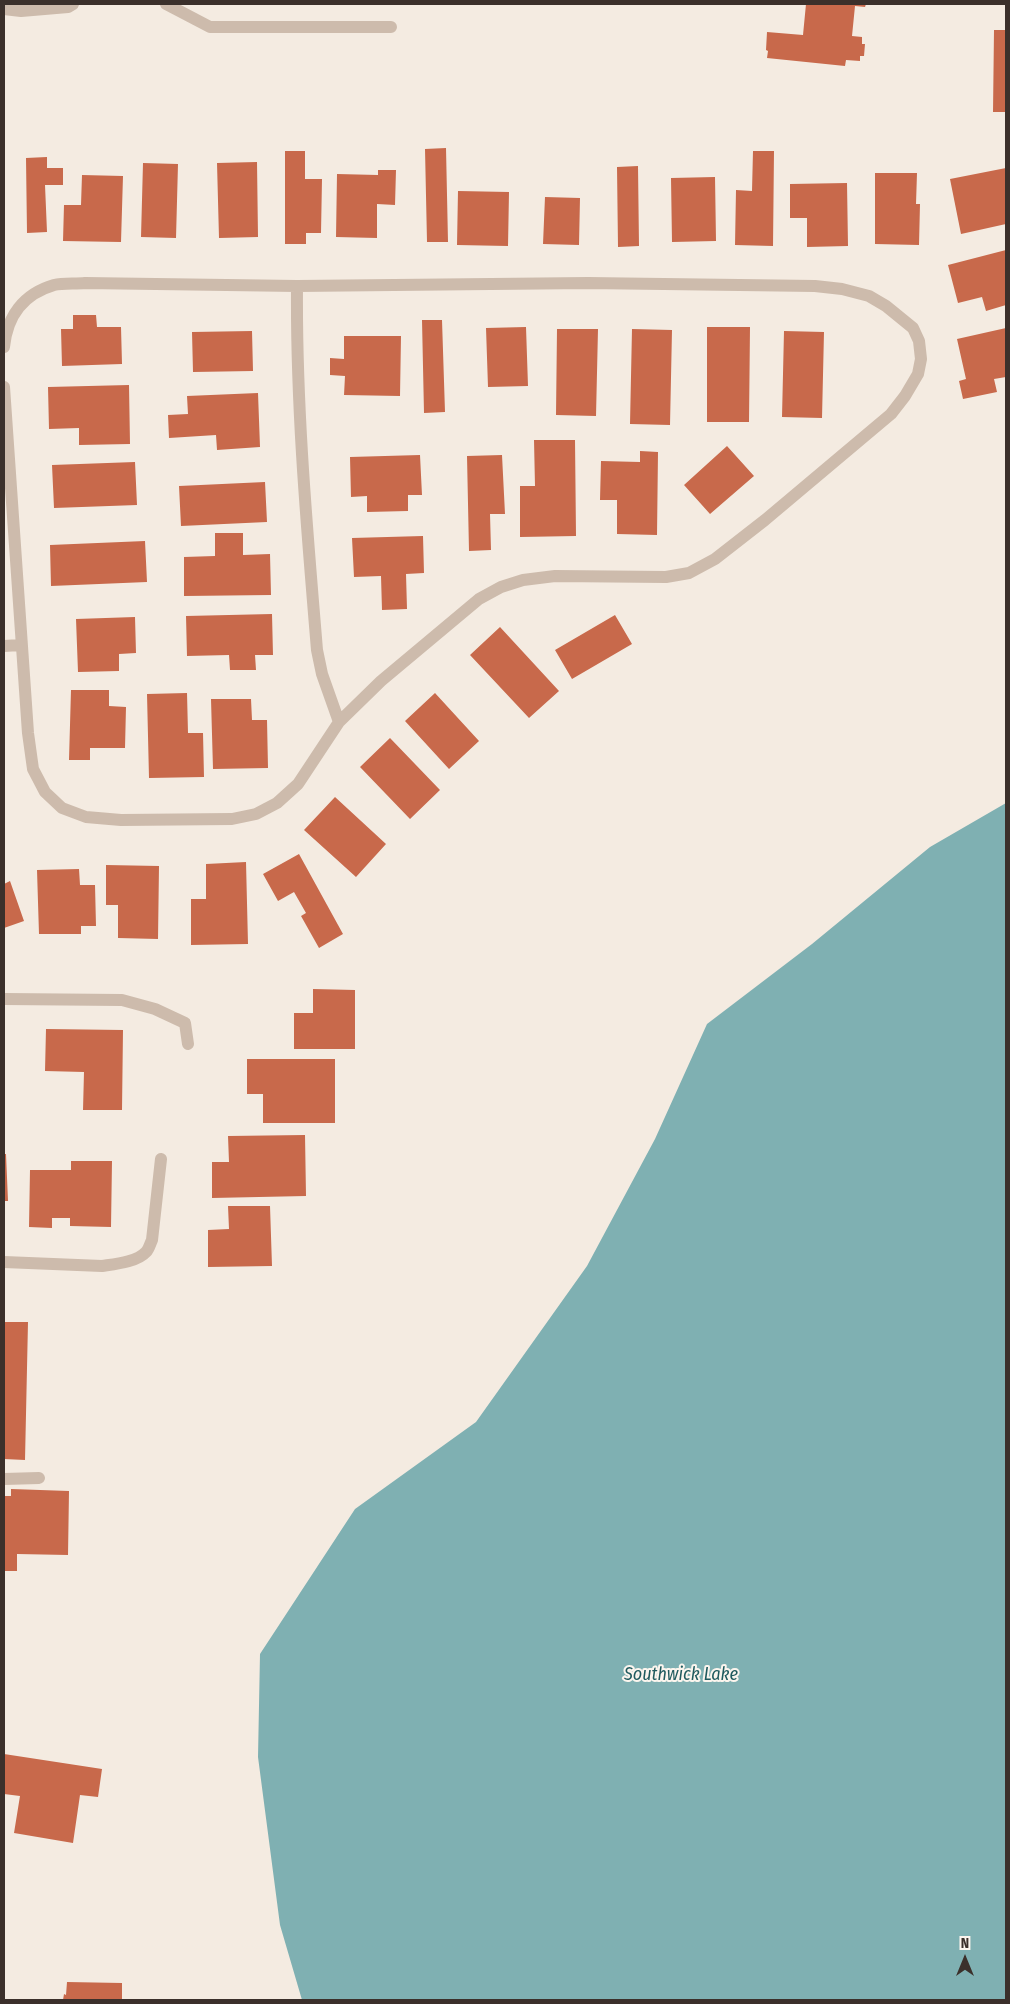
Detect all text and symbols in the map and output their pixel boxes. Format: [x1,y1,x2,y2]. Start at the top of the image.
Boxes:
water label: Southwick Lake [624,1664,738,1686]
north arrow [940,1934,990,1984]
text: N [961,1935,969,1952]

